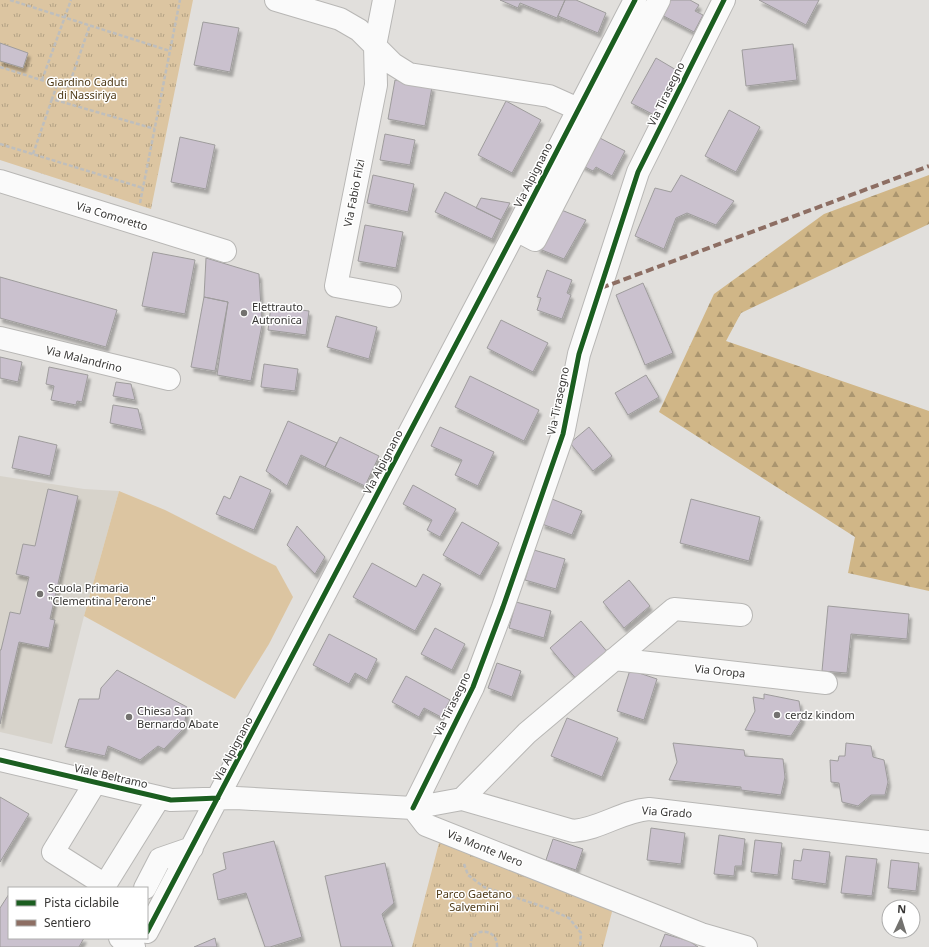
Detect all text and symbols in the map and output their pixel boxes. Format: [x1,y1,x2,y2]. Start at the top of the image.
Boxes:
street label: Via Tirasegno [644,59,688,128]
park label: Giardino Caduti di Nassiriya [47,74,127,102]
street label: Via Alpignano [510,139,556,210]
street label: Via Fabio Filzi [340,158,367,228]
street label: Via Comoretto [75,198,150,234]
place label: Elettrauto Autronica [252,299,303,327]
marker: Elettrauto Autronica [239,308,249,318]
street label: Via Malandrino [44,342,124,375]
street label: Via Tirasegno [543,365,572,436]
street label: Via Alpignano [359,427,406,497]
place label: Scuola Primaria "Clementina Perone" [48,580,156,608]
marker: Scuola Primaria "Clementina Perone" [35,589,45,599]
street label: Via Oropa [694,660,746,681]
street label: Via Tirasegno [430,669,474,738]
place label: Chiesa San Bernardo Abate [137,703,219,731]
place label: cerdz kindom [785,707,855,722]
marker: cerdz kindom [772,710,782,720]
marker: Chiesa San Bernardo Abate [124,712,134,722]
street label: Via Alpignano [209,714,256,784]
street label: Viale Beltramo [73,760,150,791]
street label: Via Grado [641,802,693,821]
street label: Via Monte Nero [445,826,526,870]
park label: Parco Gaetano Salvemini [436,886,512,914]
legend [8,887,148,939]
text: Pista ciclabile [44,894,119,911]
north arrow [881,899,921,939]
text: N [897,901,907,916]
text: Sentiero [44,914,91,931]

